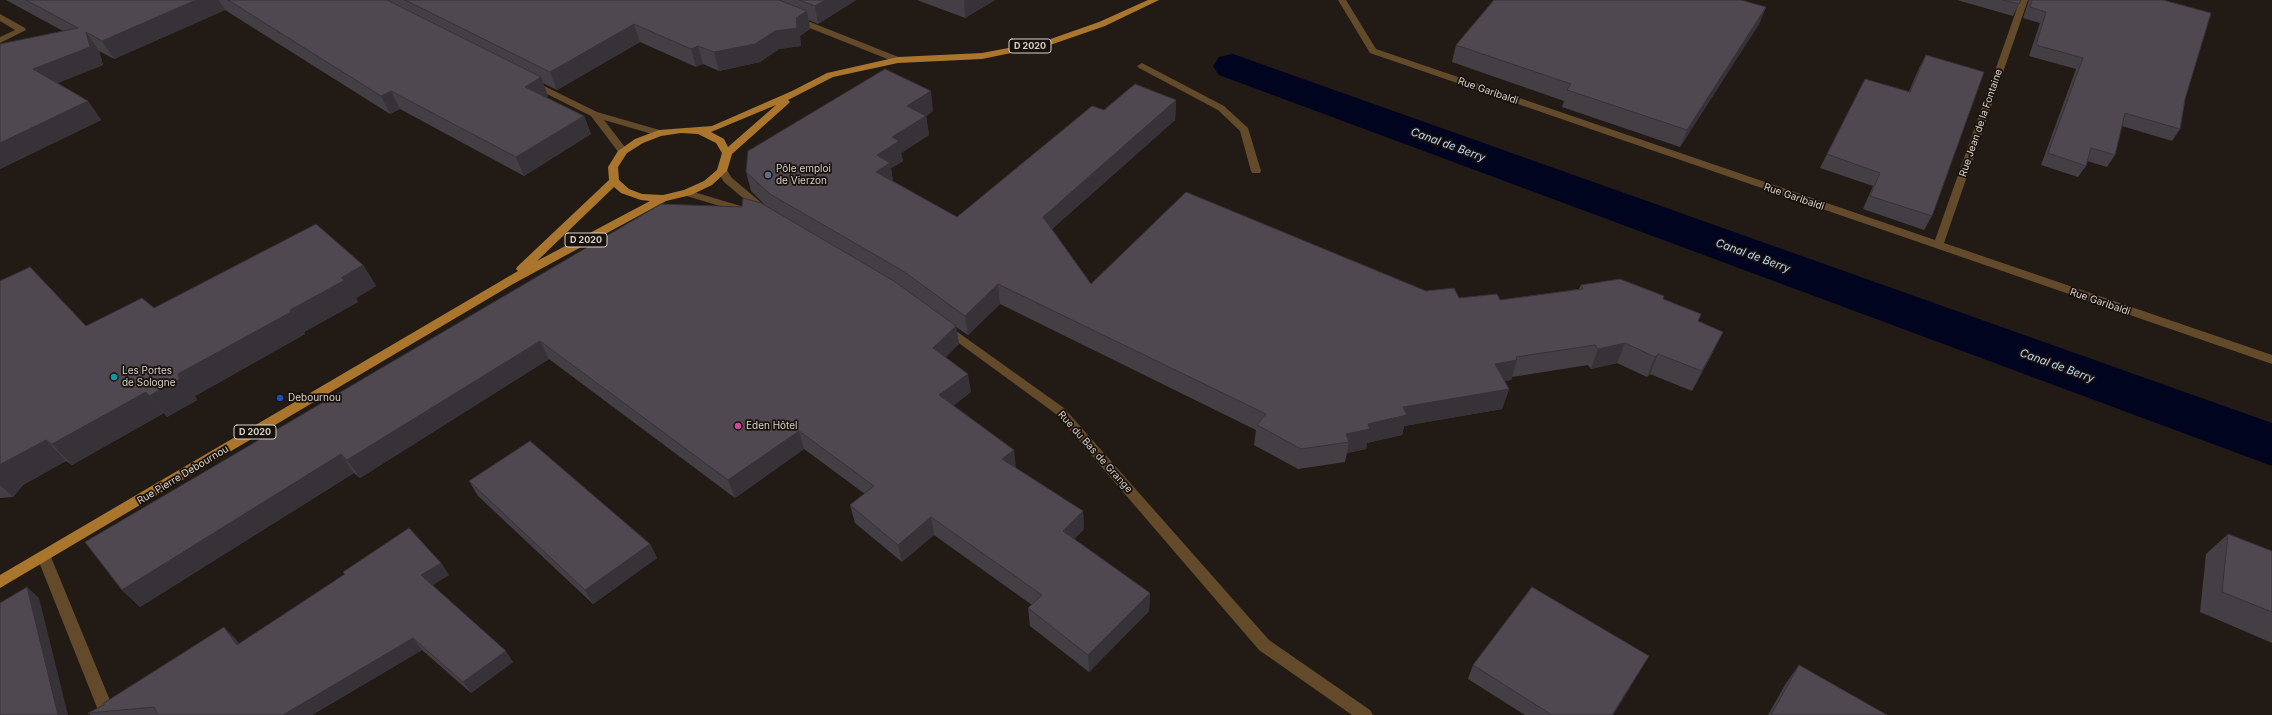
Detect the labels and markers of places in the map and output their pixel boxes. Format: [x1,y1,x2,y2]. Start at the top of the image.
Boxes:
place label: Pôle emploi de Vierzon [776,163,831,186]
marker: Pôle emploi de Vierzon [763,170,773,180]
place label: Les Portes de Sologne [122,365,175,388]
marker: Les Portes de Sologne [109,372,119,382]
place label: Debournou [288,392,341,404]
marker: Debournou [275,393,285,403]
place label: Eden Hôtel [746,420,798,432]
marker: Eden Hôtel [733,421,743,431]

